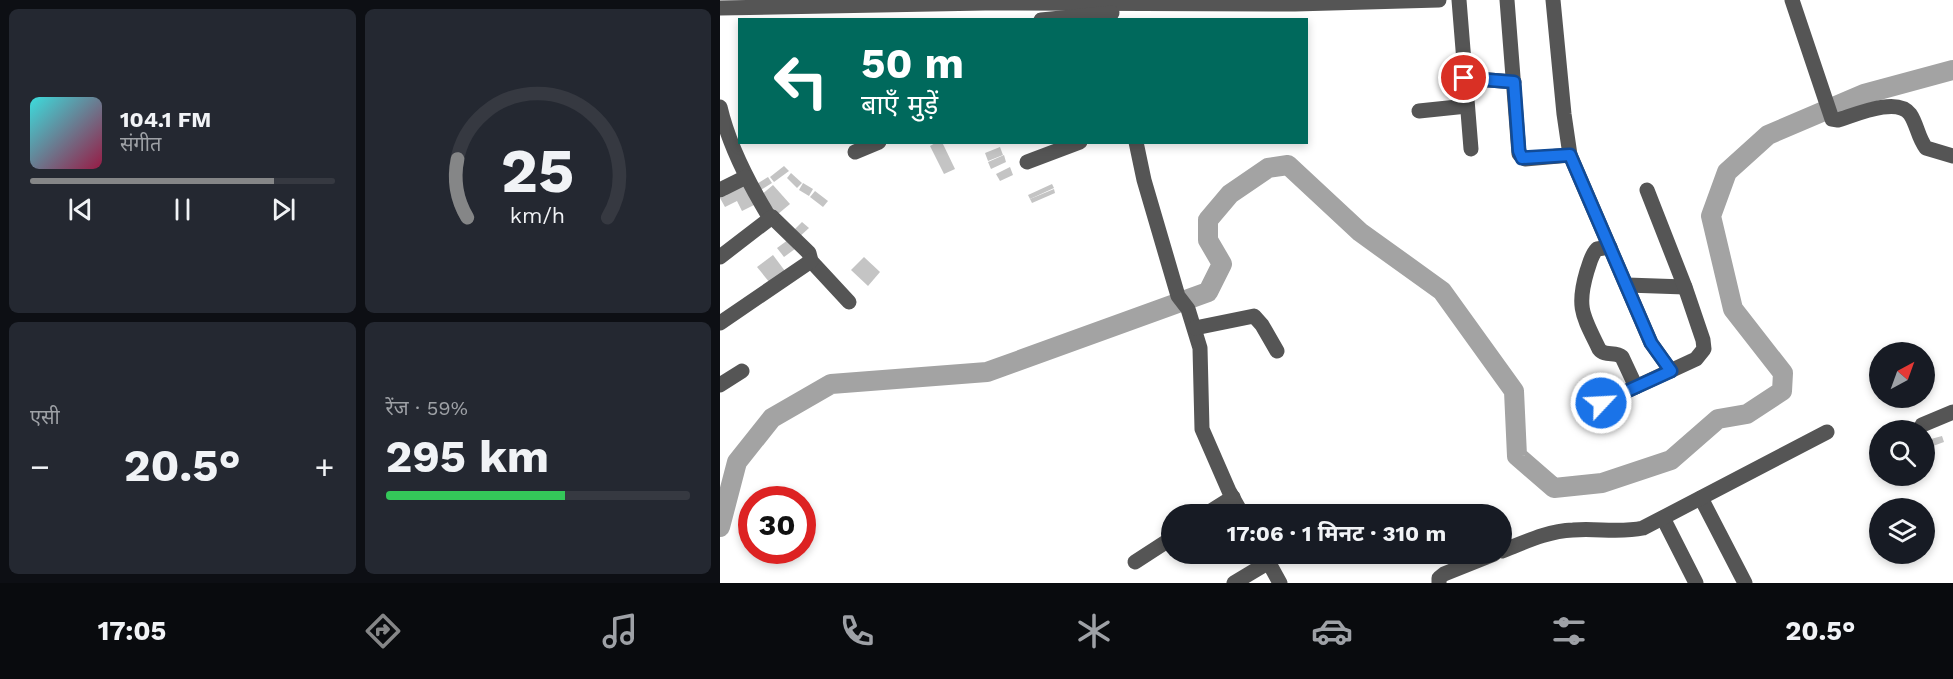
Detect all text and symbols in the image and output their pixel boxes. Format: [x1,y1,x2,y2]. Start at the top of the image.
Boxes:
text: 50 m [861,39,964,88]
icon: left [762,42,840,120]
pin [1438,52,1489,103]
icon: arrive [1447,61,1480,94]
text: बाएँ मुड़ें [861,89,938,121]
text: 104.1 FM [120,107,211,132]
text: संगीत [120,132,161,156]
text: 25 [501,134,575,207]
icon: previous [64,193,97,226]
icon: pause [166,193,199,226]
icon: next [267,193,300,226]
text: km/h [510,204,565,229]
north arrow [1869,342,1935,408]
map controls [1869,342,1935,564]
position arrow [1569,371,1633,435]
text: रेंज · 59% [386,396,468,420]
text: एसी [30,405,60,429]
button: search [1869,420,1935,486]
text: 295 km [386,430,549,483]
text: 20.5° [124,439,241,492]
text: − [30,447,50,486]
text: + [315,447,335,486]
speed limit sign: 30 [738,486,816,564]
button: layers [1869,498,1935,564]
text: 17:06 · 1 मिनट · 310 m [1227,521,1446,546]
icon: directions [362,610,404,652]
icon: music [599,610,641,652]
icon: phone [836,610,878,652]
icon: climate [1073,610,1115,652]
icon: car [1311,610,1353,652]
icon: filters [1548,610,1590,652]
text: 17:05 [98,615,166,647]
text: 20.5° [1785,615,1855,647]

